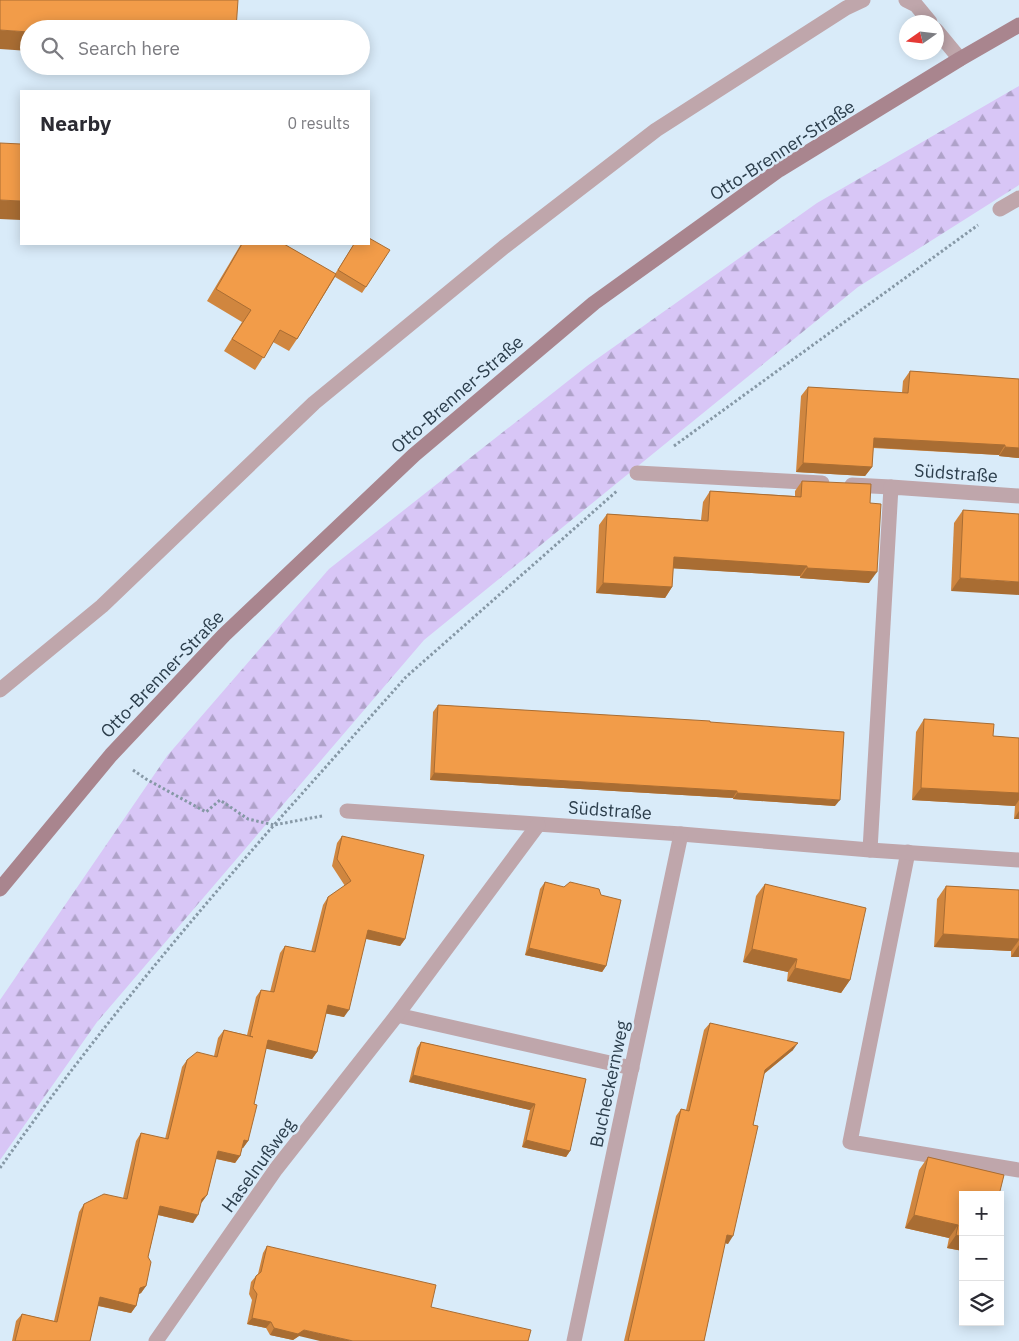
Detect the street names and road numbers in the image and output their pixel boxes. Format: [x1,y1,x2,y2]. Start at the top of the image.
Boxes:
street label: Otto-Brenner-Straße [705,94,859,206]
street label: Otto-Brenner-Straße [386,330,528,458]
street label: Südstraße [913,459,999,487]
street label: Otto-Brenner-Straße [95,605,229,743]
street label: Südstraße [567,796,653,824]
street label: Bucheckernweg [584,1018,634,1150]
street label: Haselnußweg [216,1113,300,1217]

